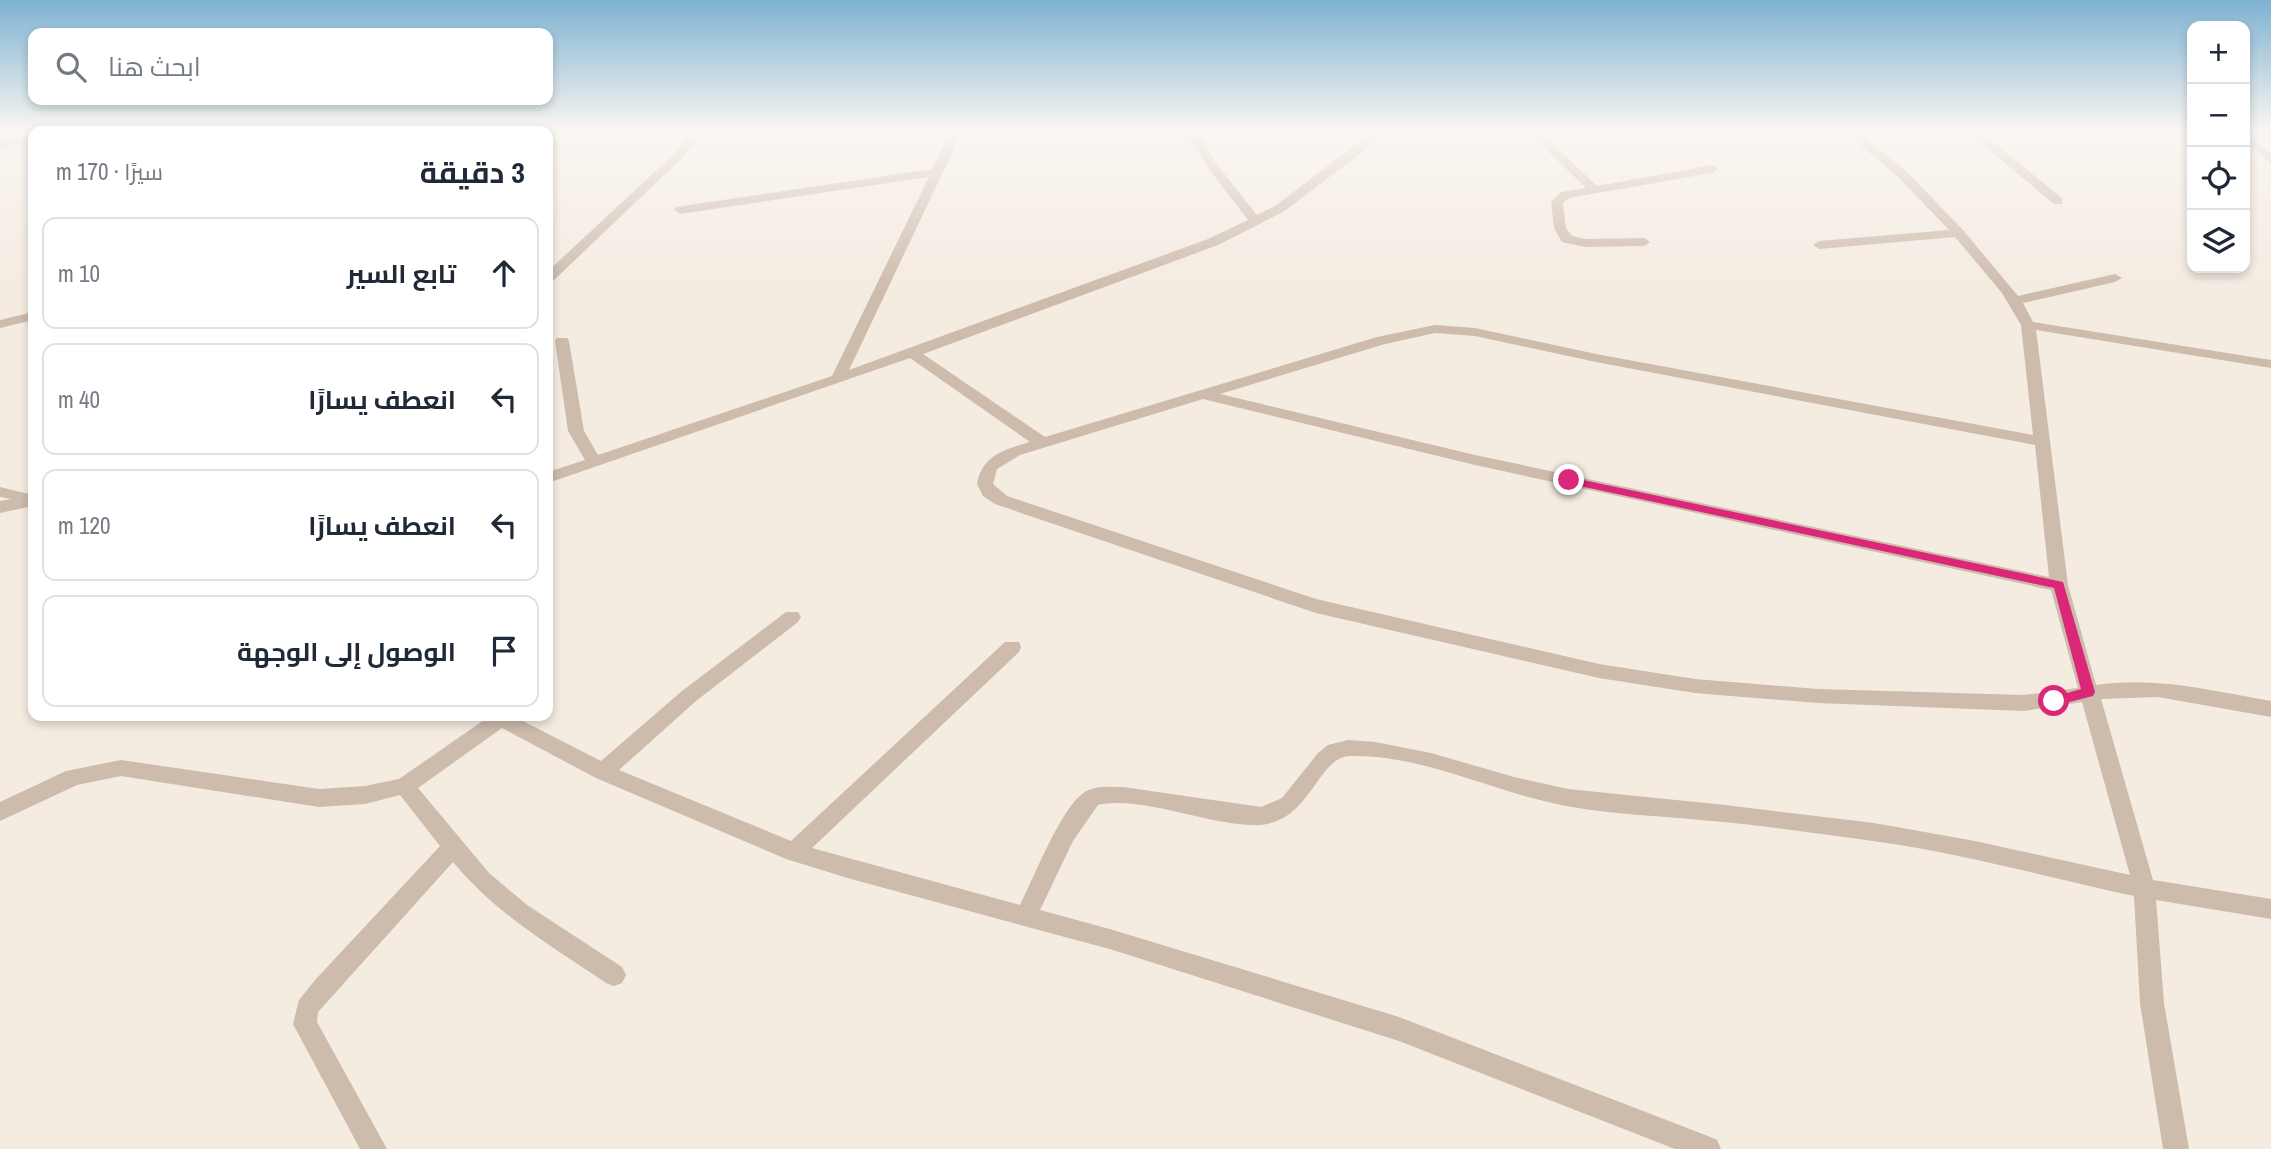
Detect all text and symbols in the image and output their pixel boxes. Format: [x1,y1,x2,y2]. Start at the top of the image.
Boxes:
map controls [2187,21,2250,273]
button: + [2187,21,2250,84]
search box [28,28,553,105]
icon: search [52,48,90,86]
text: ابحث هنا [108,49,201,84]
button: − [2187,84,2250,147]
button: locate [2187,147,2250,210]
text: 3 دقيقة [420,152,525,192]
text: سيرًا · 170 m [56,156,163,187]
button: layers [2187,210,2250,273]
icon: ahead [485,254,523,292]
text: تابع السير [347,256,456,291]
text: 10 m [58,258,100,289]
icon: left [485,380,523,418]
text: انعطف يسارًا [308,382,456,417]
text: 40 m [58,384,100,415]
route end [1553,464,1584,495]
icon: left [485,506,523,544]
text: انعطف يسارًا [308,508,456,543]
text: 120 m [58,510,110,541]
icon: arrive [485,632,523,670]
text: الوصول إلى الوجهة [237,634,456,669]
route start [2038,685,2069,716]

